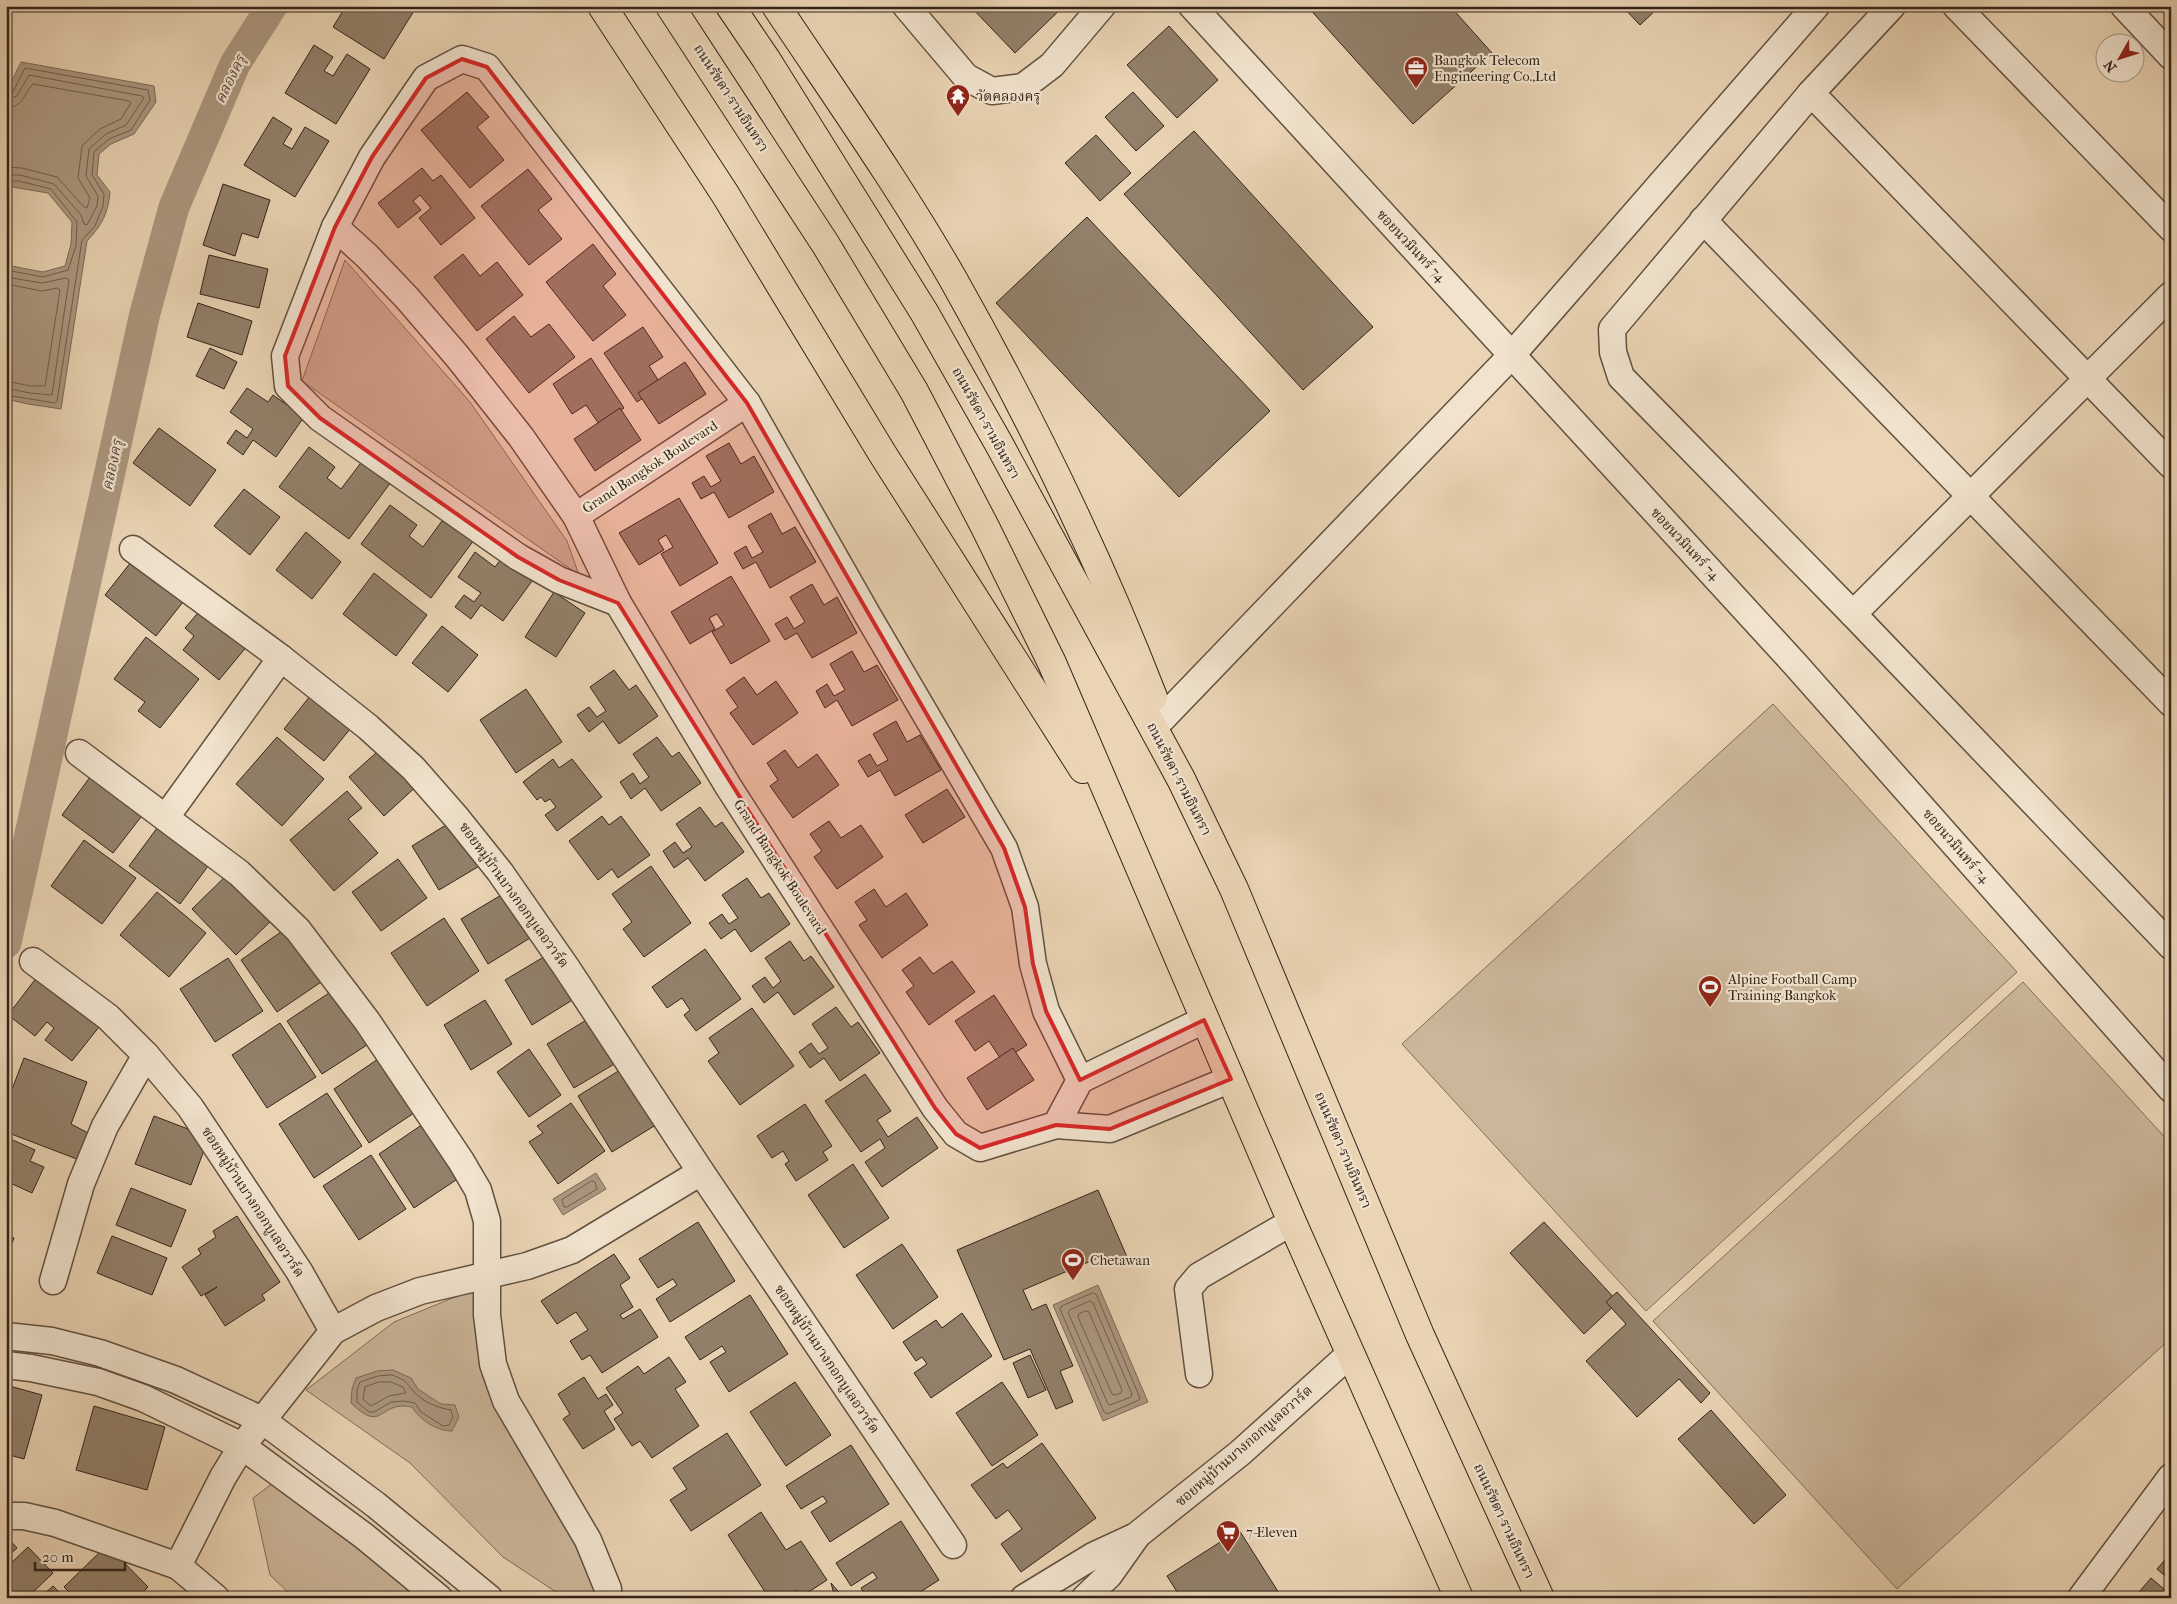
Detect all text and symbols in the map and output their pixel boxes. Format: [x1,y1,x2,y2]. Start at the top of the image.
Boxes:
north arrow [2094,32,2144,82]
street label: ถนนรัชดา-รามอินทรา [690,41,772,155]
water label: คลองครุ [211,50,251,107]
place label: Bangkok Telecom Engineering Co.,Ltd [1434,52,1557,85]
office icon: Bangkok Telecom Engineering Co.,Ltd [1403,55,1429,89]
text: N [2100,56,2120,75]
temple icon: วัดคลองครุ [945,83,971,117]
place label: วัดคลองครุ [976,88,1040,105]
street label: ซอยนวมินทร์ 74 [1373,205,1450,286]
street label: ถนนรัชดา-รามอินทรา [948,364,1024,482]
street label: Grand Bangkok Boulevard [579,417,721,517]
water label: คลองครุ [98,436,127,492]
street label: ซอยนวมินทร์ 74 [1647,503,1724,584]
street label: ถนนรัชดา-รามอินทรา [1143,719,1215,839]
street label: Grand Bangkok Boulevard [730,796,830,938]
street label: ซอยนวมินทร์ 74 [1919,805,1994,887]
street label: ซอยหมู่บ้านบางกอกบูเลอวาร์ด [455,818,573,971]
place label: Alpine Football Camp Training Bangkok [1727,971,1857,1004]
sports icon: Alpine Football Camp Training Bangkok [1697,974,1723,1008]
street label: ถนนรัชดา-รามอินทรา [1311,1089,1375,1211]
street label: ซอยหมู่บ้านบางกอกบูเลอวาร์ด [198,1123,309,1280]
sports icon: Chetawan [1060,1247,1086,1281]
place label: Chetawan [1090,1252,1150,1269]
street label: ซอยหมู่บ้านบางกอกบูเลอวาร์ด [771,1281,884,1437]
street label: ซอยหมู่บ้านบางกอกบูเลอวาร์ด [1171,1381,1316,1510]
street label: ถนนรัชดา-รามอินทรา [1470,1461,1538,1581]
supermarket icon: 7-Eleven [1215,1519,1241,1553]
place label: 7-Eleven [1246,1524,1297,1541]
scale bar [35,1539,125,1571]
text: 20 m [42,1548,74,1566]

